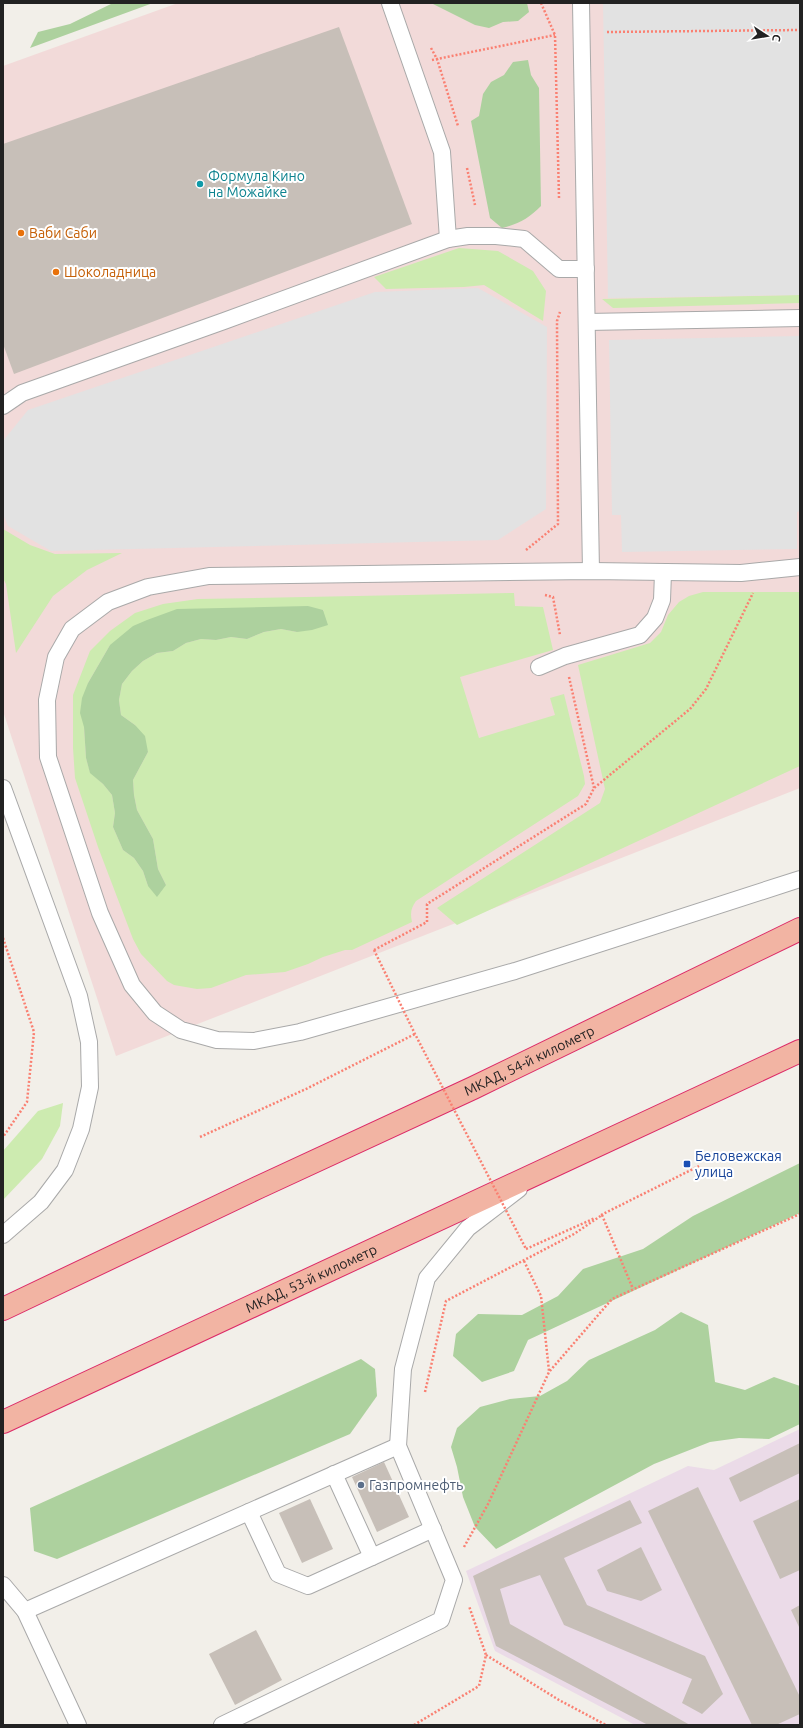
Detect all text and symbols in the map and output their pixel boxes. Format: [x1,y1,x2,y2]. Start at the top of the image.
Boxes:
north arrow [747,16,787,56]
text: С [770,33,783,43]
place label: Формула Кино на Можайке [208,168,305,200]
marker: Формула Кино на Можайке [195,179,205,189]
place label: Ваби Саби [29,225,97,241]
marker: Ваби Саби [16,228,26,238]
place label: Шоколадница [64,264,156,280]
marker: Шоколадница [51,267,61,277]
street label: МКАД, 54-й километр [462,1022,597,1099]
place label: Беловежская улица [695,1148,782,1180]
marker: Беловежская улица [682,1159,692,1169]
street label: МКАД, 53-й километр [243,1241,379,1316]
place label: Газпромнефть [369,1477,463,1493]
marker: Газпромнефть [356,1480,366,1490]

